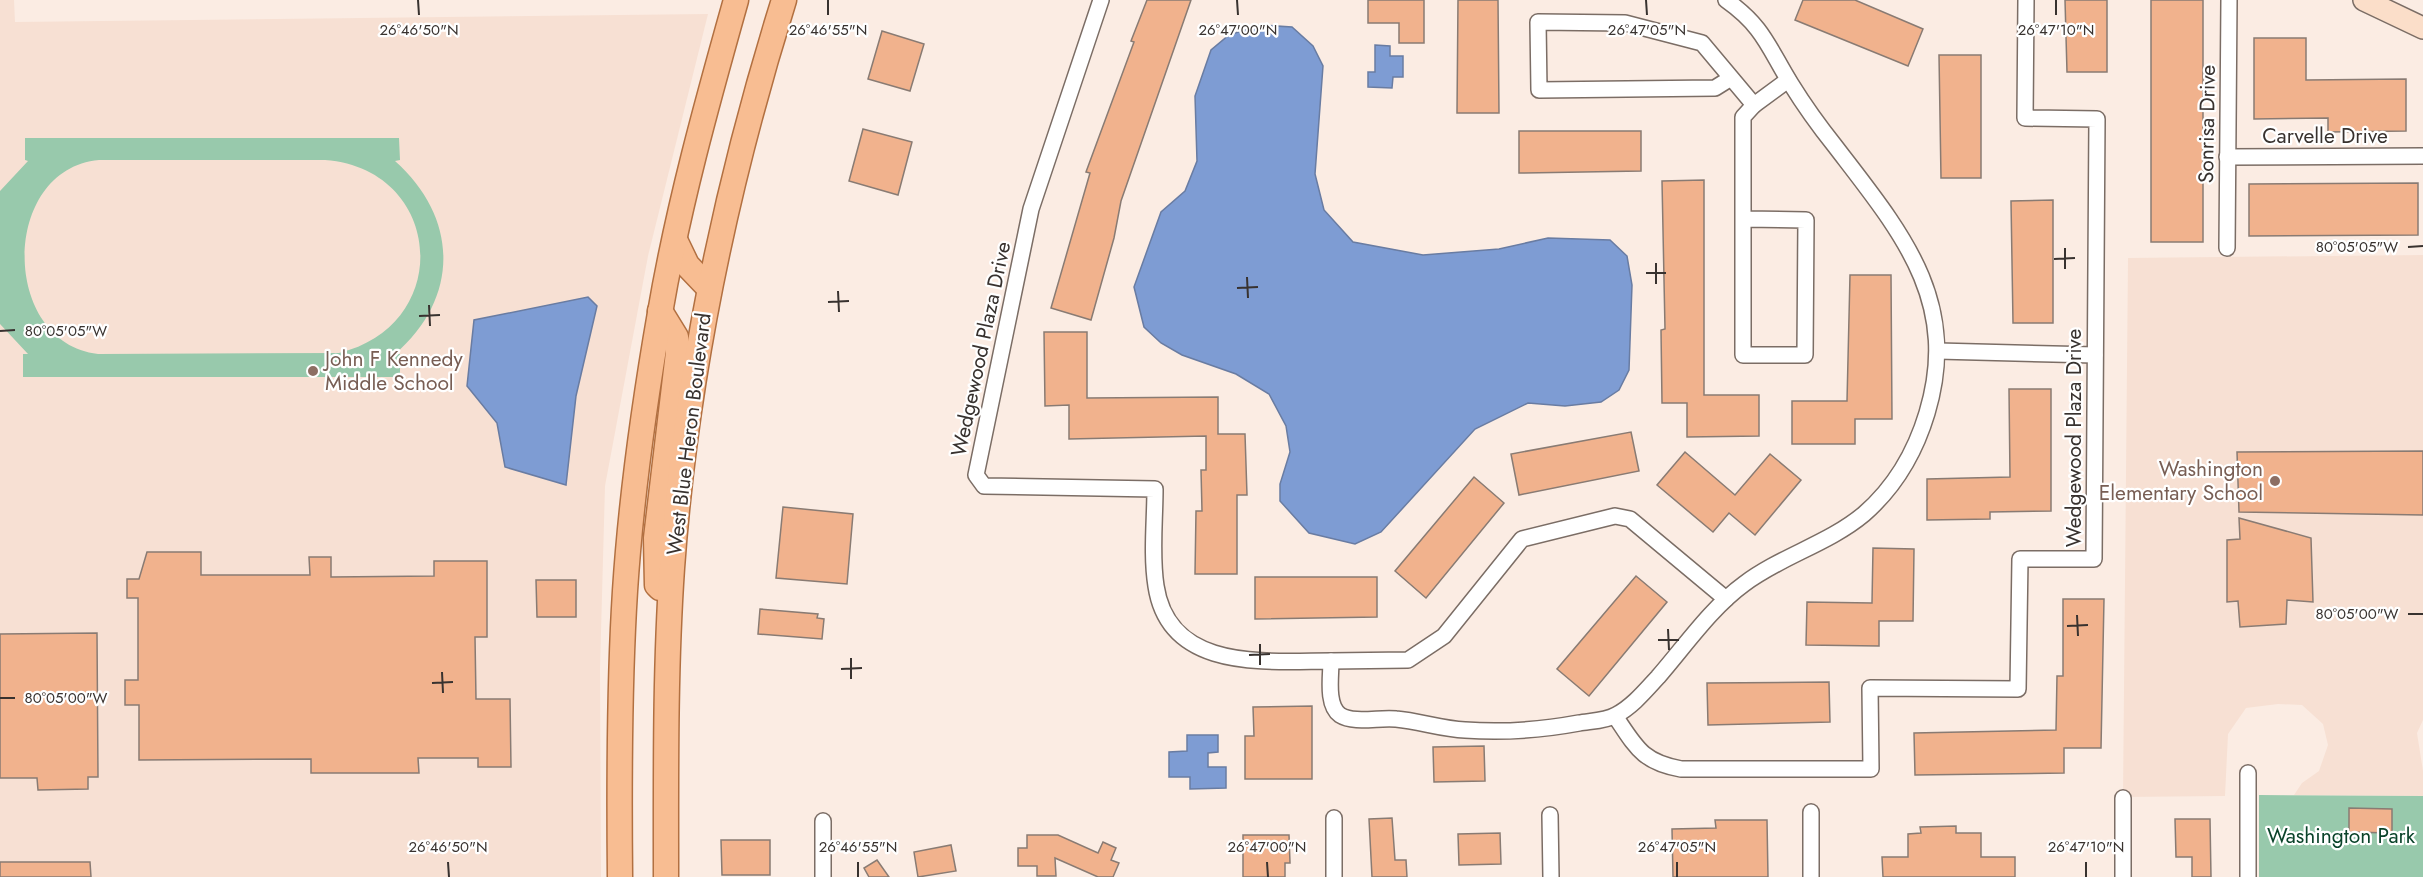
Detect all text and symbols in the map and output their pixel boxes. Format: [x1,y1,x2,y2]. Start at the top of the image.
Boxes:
text: 26°46'50"N [379,19,459,41]
text: 26°46'55"N [789,19,867,41]
text: 26°47'00"N [1199,19,1277,41]
text: 26°47'05"N [1608,19,1686,41]
text: 26°47'10"N [2018,19,2094,41]
street label: Sonrisa Drive [2191,64,2223,183]
street label: Carvelle Drive [2262,121,2388,151]
text: 80°05'05"W [2316,236,2398,258]
street label: Wedgewood Plaza Drive [944,239,1018,459]
street label: West Blue Heron Boulevard [659,311,719,557]
text: 80°05'05"W [25,320,107,342]
street label: Wedgewood Plaza Drive [2059,328,2089,547]
place label: John F Kennedy Middle School [322,344,464,398]
marker: John F Kennedy Middle School [306,364,320,378]
place label: Washington Elementary School [2099,454,2263,508]
marker: Washington Elementary School [2268,474,2282,488]
text: 80°05'00"W [2316,603,2399,625]
text: 80°05'00"W [25,687,108,709]
park label: Washington Park [2267,821,2416,851]
text: 26°46'50"N [408,836,488,858]
text: 26°46'55"N [819,836,897,858]
text: 26°47'00"N [1228,836,1306,858]
text: 26°47'05"N [1638,836,1716,858]
text: 26°47'10"N [2048,836,2124,858]

